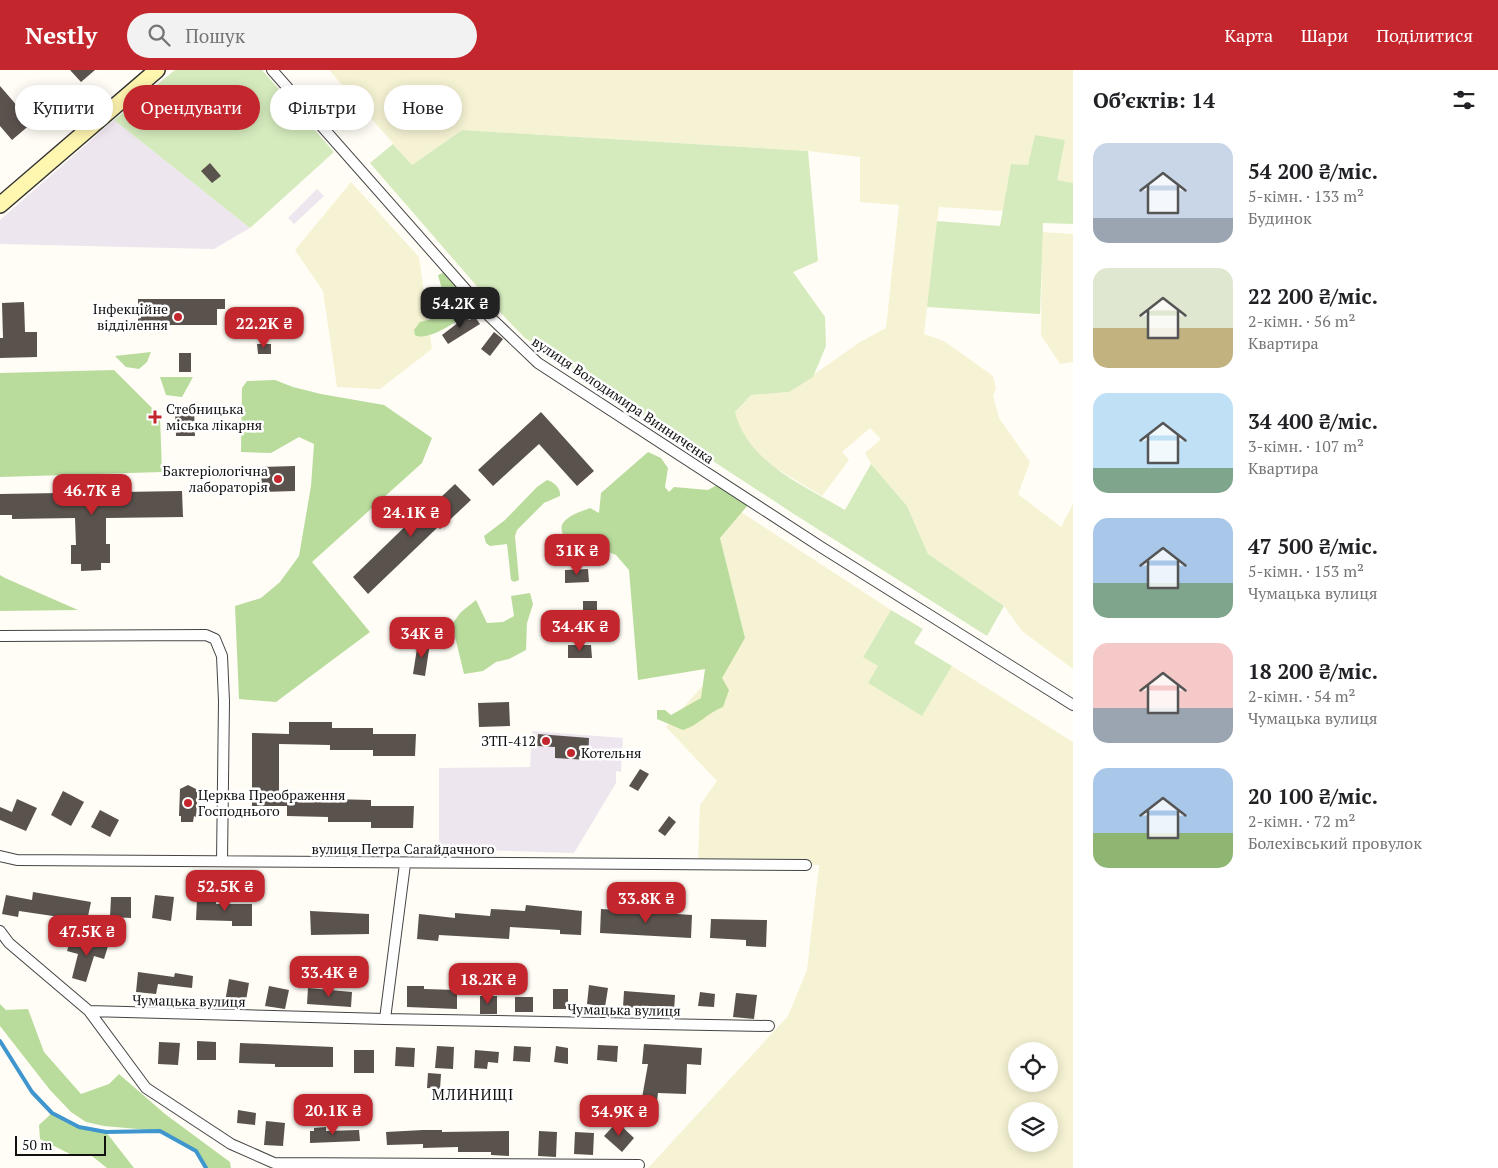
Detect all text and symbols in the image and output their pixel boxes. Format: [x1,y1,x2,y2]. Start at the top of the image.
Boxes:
search box [127,13,477,58]
text: Nestly [25,19,97,51]
icon: search [145,21,173,49]
text: Пошук [185,23,245,48]
text: Карта [1224,23,1273,47]
text: Шари [1301,23,1348,47]
text: Поділитися [1376,23,1473,47]
chip: Купити [15,85,113,130]
chip: Орендувати [123,85,260,130]
chip: Фільтри [270,85,374,130]
chip: Нове [384,85,462,130]
text: Об’єктів: 14 [1093,86,1215,114]
icon: filters [1450,86,1478,114]
text: 54 200 ₴/міс. [1248,157,1378,185]
icon: home [1133,163,1193,223]
text: 5-кімн. · 133 m² [1248,185,1364,207]
text: Будинок [1248,207,1312,229]
text: 22 200 ₴/міс. [1248,282,1378,310]
pin: 54.2K ₴ [414,286,506,329]
icon: home [1133,288,1193,348]
text: 54.2K ₴ [432,292,488,314]
place label: Інфекційне відділення [93,299,168,334]
pin: 22.2K ₴ [218,306,310,349]
text: 2-кімн. · 56 m² [1248,310,1355,332]
marker: Інфекційне відділення [172,311,184,323]
text: 22.2K ₴ [236,312,292,334]
street label: вулиця Володимира Винниченка [529,331,718,468]
text: Квартира [1248,332,1319,354]
place label: Стебницька міська лікарня [166,399,262,434]
text: 34 400 ₴/міс. [1248,407,1378,435]
marker: Стебницька міська лікарня [148,410,162,424]
icon: home [1133,413,1193,473]
text: 3-кімн. · 107 m² [1248,435,1364,457]
text: Квартира [1248,457,1319,479]
place label: Бактеріологічна лабораторія [163,461,268,496]
marker: Бактеріологічна лабораторія [272,473,284,485]
pin: 46.7K ₴ [46,474,138,516]
text: 46.7K ₴ [64,479,120,501]
pin: 24.1K ₴ [365,496,457,538]
text: 24.1K ₴ [383,501,439,523]
text: 47 500 ₴/міс. [1248,532,1378,560]
pin: 31K ₴ [542,534,612,576]
icon: home [1133,538,1193,598]
text: 31K ₴ [556,539,598,561]
text: 5-кімн. · 153 m² [1248,560,1364,582]
text: Чумацька вулиця [1248,582,1378,604]
pin: 34.4K ₴ [534,610,626,652]
text: 34.4K ₴ [552,615,608,637]
pin: 34K ₴ [387,616,457,659]
text: 34K ₴ [401,622,443,644]
text: 18 200 ₴/міс. [1248,657,1378,685]
icon: home [1133,663,1193,723]
text: 2-кімн. · 54 m² [1248,685,1355,707]
text: Чумацька вулиця [1248,707,1378,729]
place label: ЗТП-412 [481,731,536,750]
marker: ЗТП-412 [540,735,552,747]
place label: Котельня [581,743,641,762]
marker: Котельня [565,747,577,759]
text: 20 100 ₴/міс. [1248,782,1378,810]
place label: Церква Преображення Господнього [198,785,346,820]
icon: home [1133,788,1193,848]
marker: Церква Преображення Господнього [182,797,194,809]
text: 2-кімн. · 72 m² [1248,810,1355,832]
text: Болехівський провулок [1248,832,1422,854]
street label: вулиця Петра Сагайдачного [312,839,495,858]
pin: 52.5K ₴ [179,870,271,912]
text: 52.5K ₴ [197,875,253,897]
pin: 33.8K ₴ [600,882,692,924]
text: 33.8K ₴ [618,887,674,909]
pin: 47.5K ₴ [41,914,133,957]
text: 47.5K ₴ [59,920,115,942]
pin: 33.4K ₴ [283,956,375,998]
text: 33.4K ₴ [301,961,357,983]
pin: 18.2K ₴ [442,962,534,1005]
text: 18.2K ₴ [460,968,516,990]
street label: Чумацька вулиця [132,990,246,1011]
street label: Чумацька вулиця [567,999,681,1020]
map controls [1008,1042,1058,1152]
button: locate [1008,1042,1058,1092]
district label: МЛИНИЩІ [432,1084,514,1104]
pin: 20.1K ₴ [287,1094,379,1136]
pin: 34.9K ₴ [573,1094,665,1137]
text: 20.1K ₴ [305,1099,361,1121]
text: 34.9K ₴ [591,1100,647,1122]
button: layers [1008,1102,1058,1152]
scale bar [15,1133,106,1156]
text: 50 m [22,1135,52,1154]

